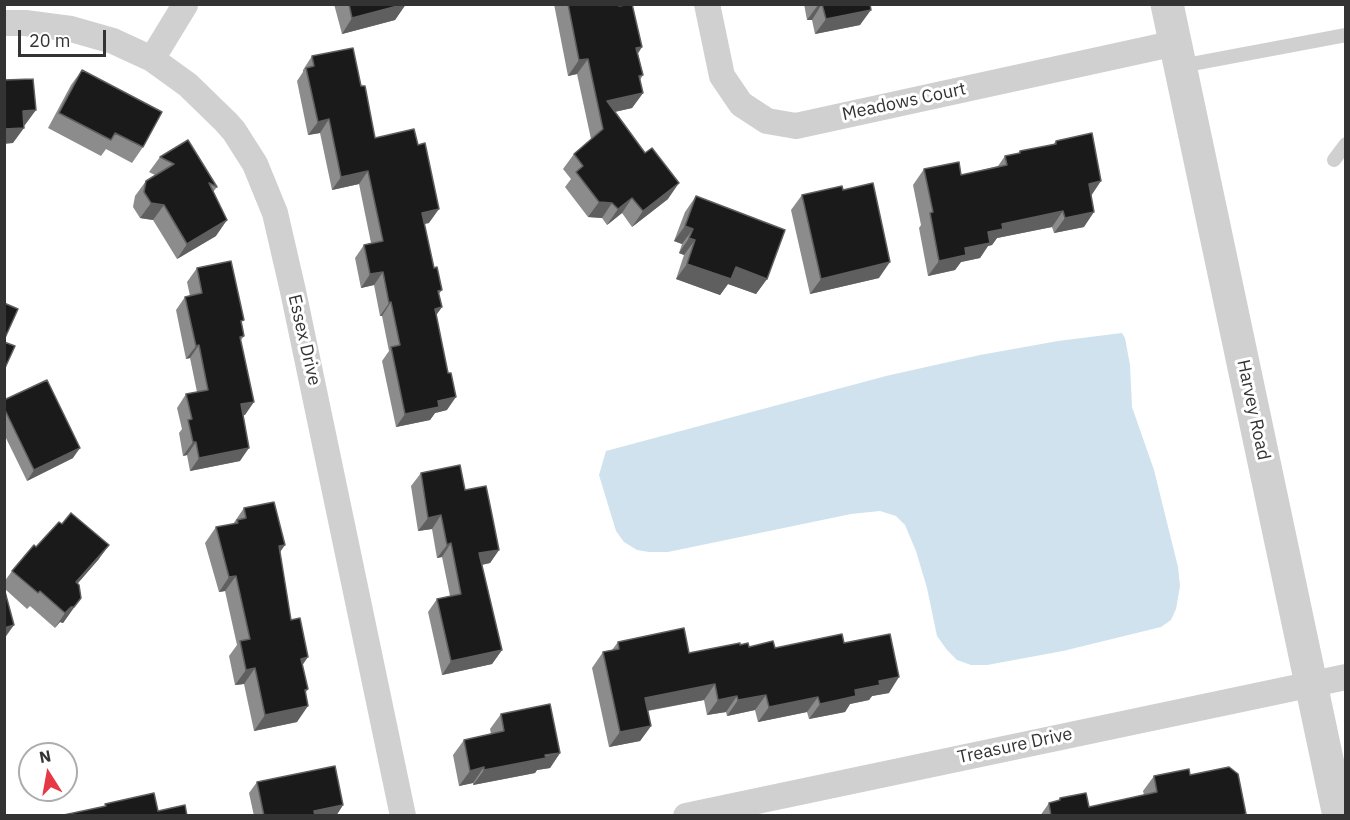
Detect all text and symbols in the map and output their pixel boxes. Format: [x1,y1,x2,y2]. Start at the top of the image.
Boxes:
scale bar [21,18,110,56]
text: 20 m [29,29,71,52]
street label: Meadows Court [840,78,968,126]
street label: Essex Drive [283,292,325,388]
street label: Harvey Road [1232,358,1274,462]
street label: Treasure Drive [956,723,1074,769]
north arrow [18,742,78,802]
text: N [37,745,53,767]

